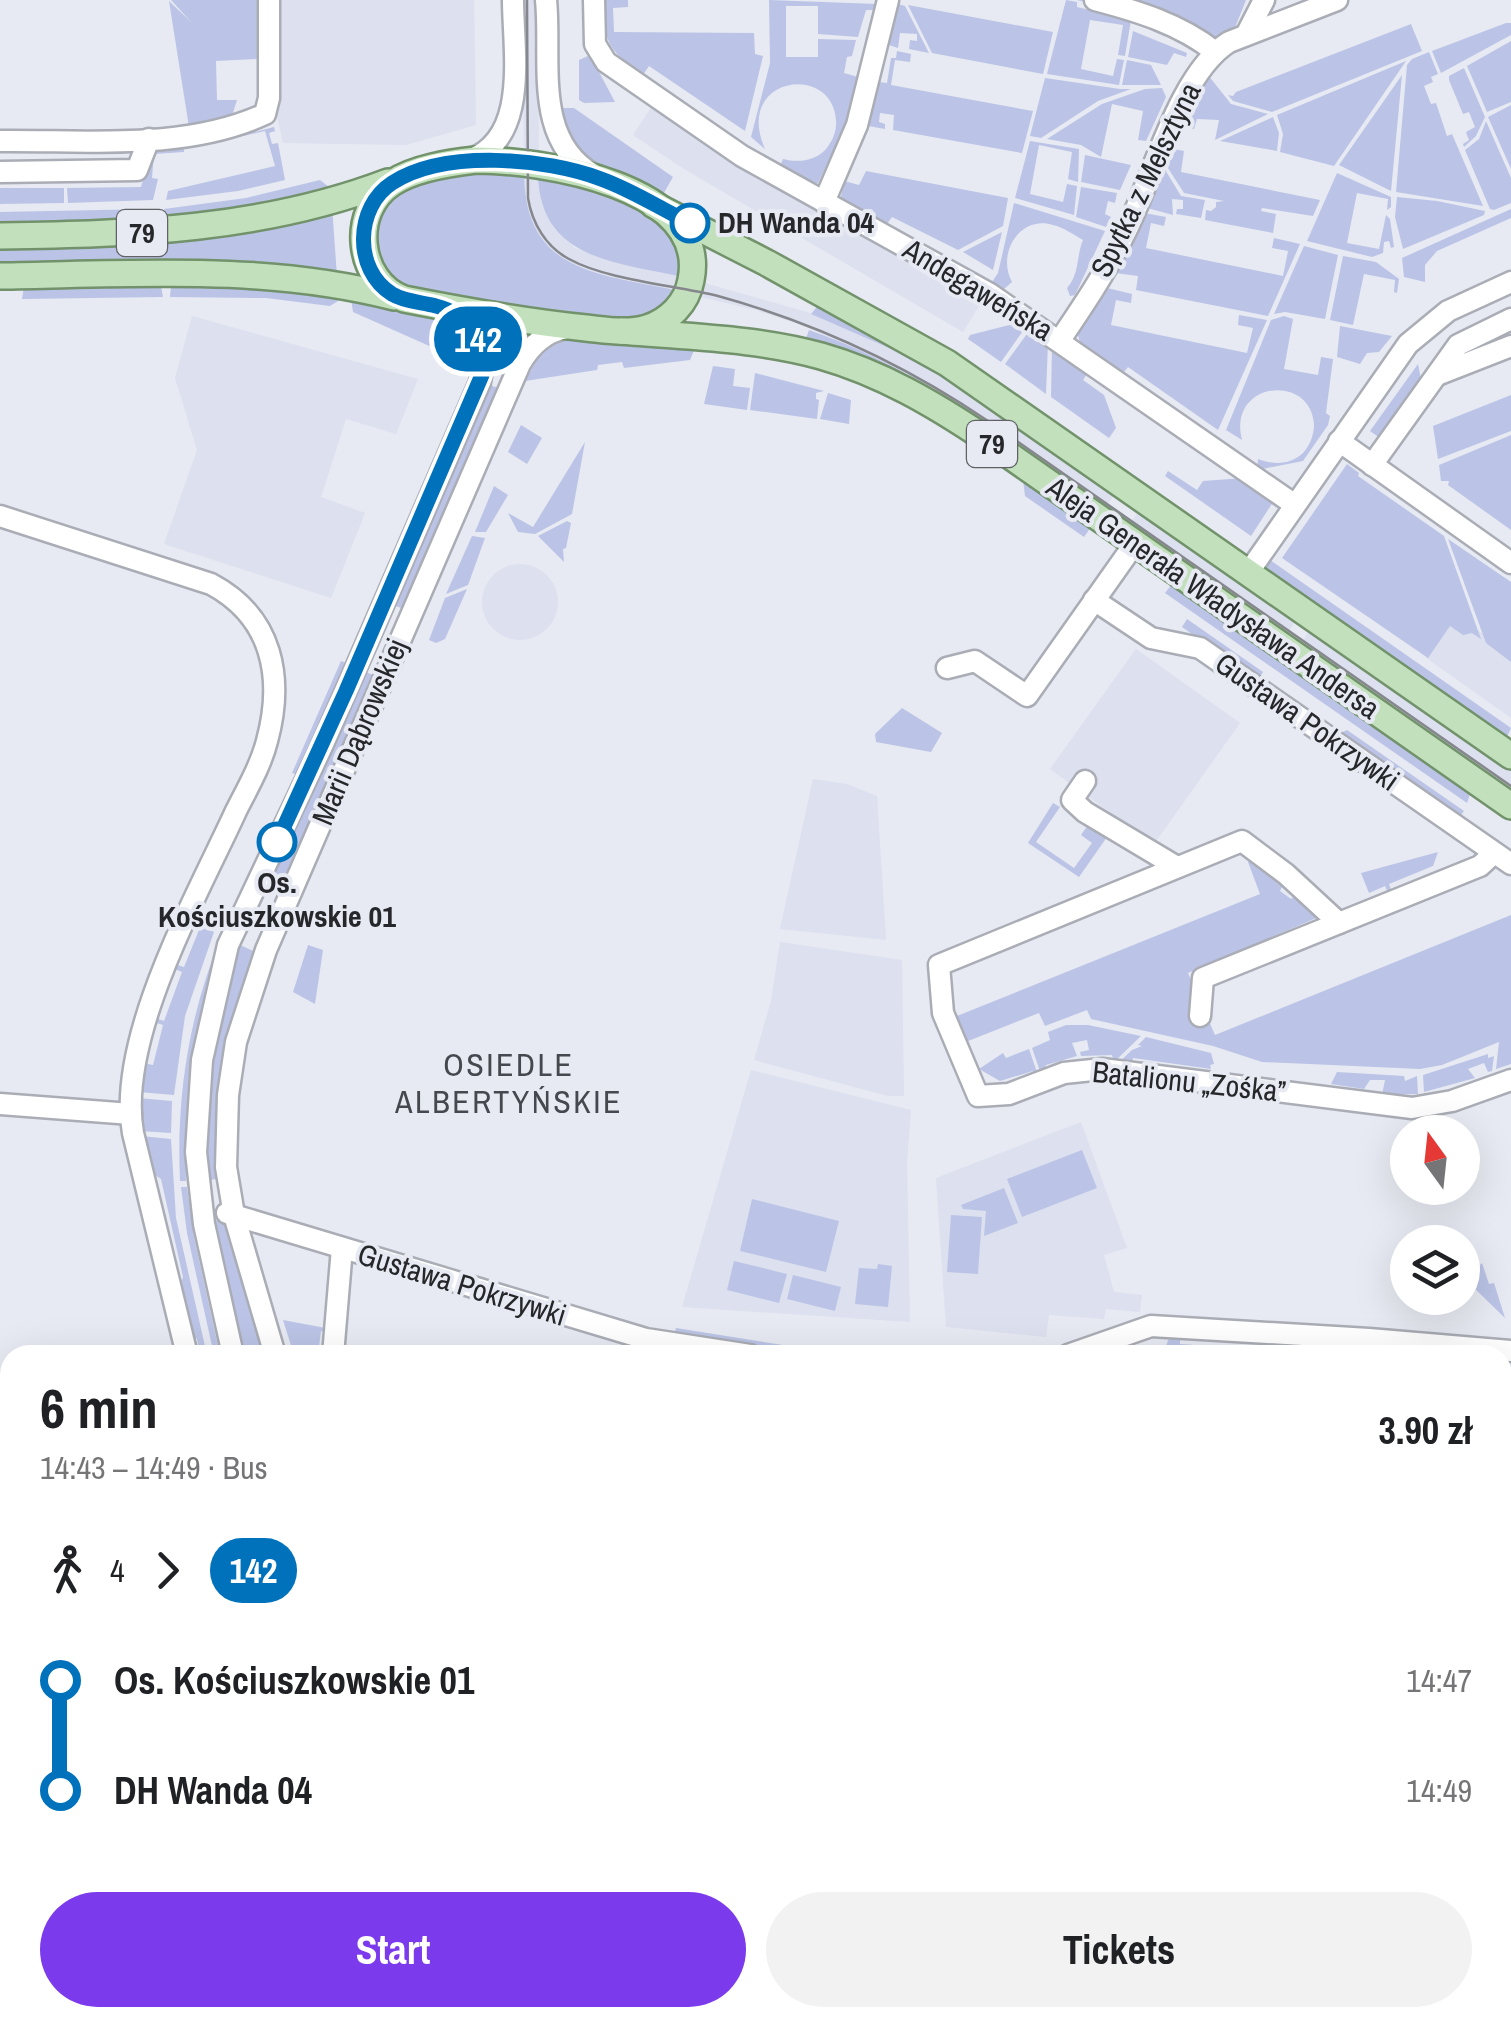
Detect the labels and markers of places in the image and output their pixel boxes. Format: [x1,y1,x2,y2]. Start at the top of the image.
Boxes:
place label: DH Wanda 04 [718,202,875,242]
marker: DH Wanda 04 [671,204,709,242]
marker: Os. Kościuszkowskie 01 [258,823,296,861]
place label: Os. Kościuszkowskie 01 [158,862,396,936]

